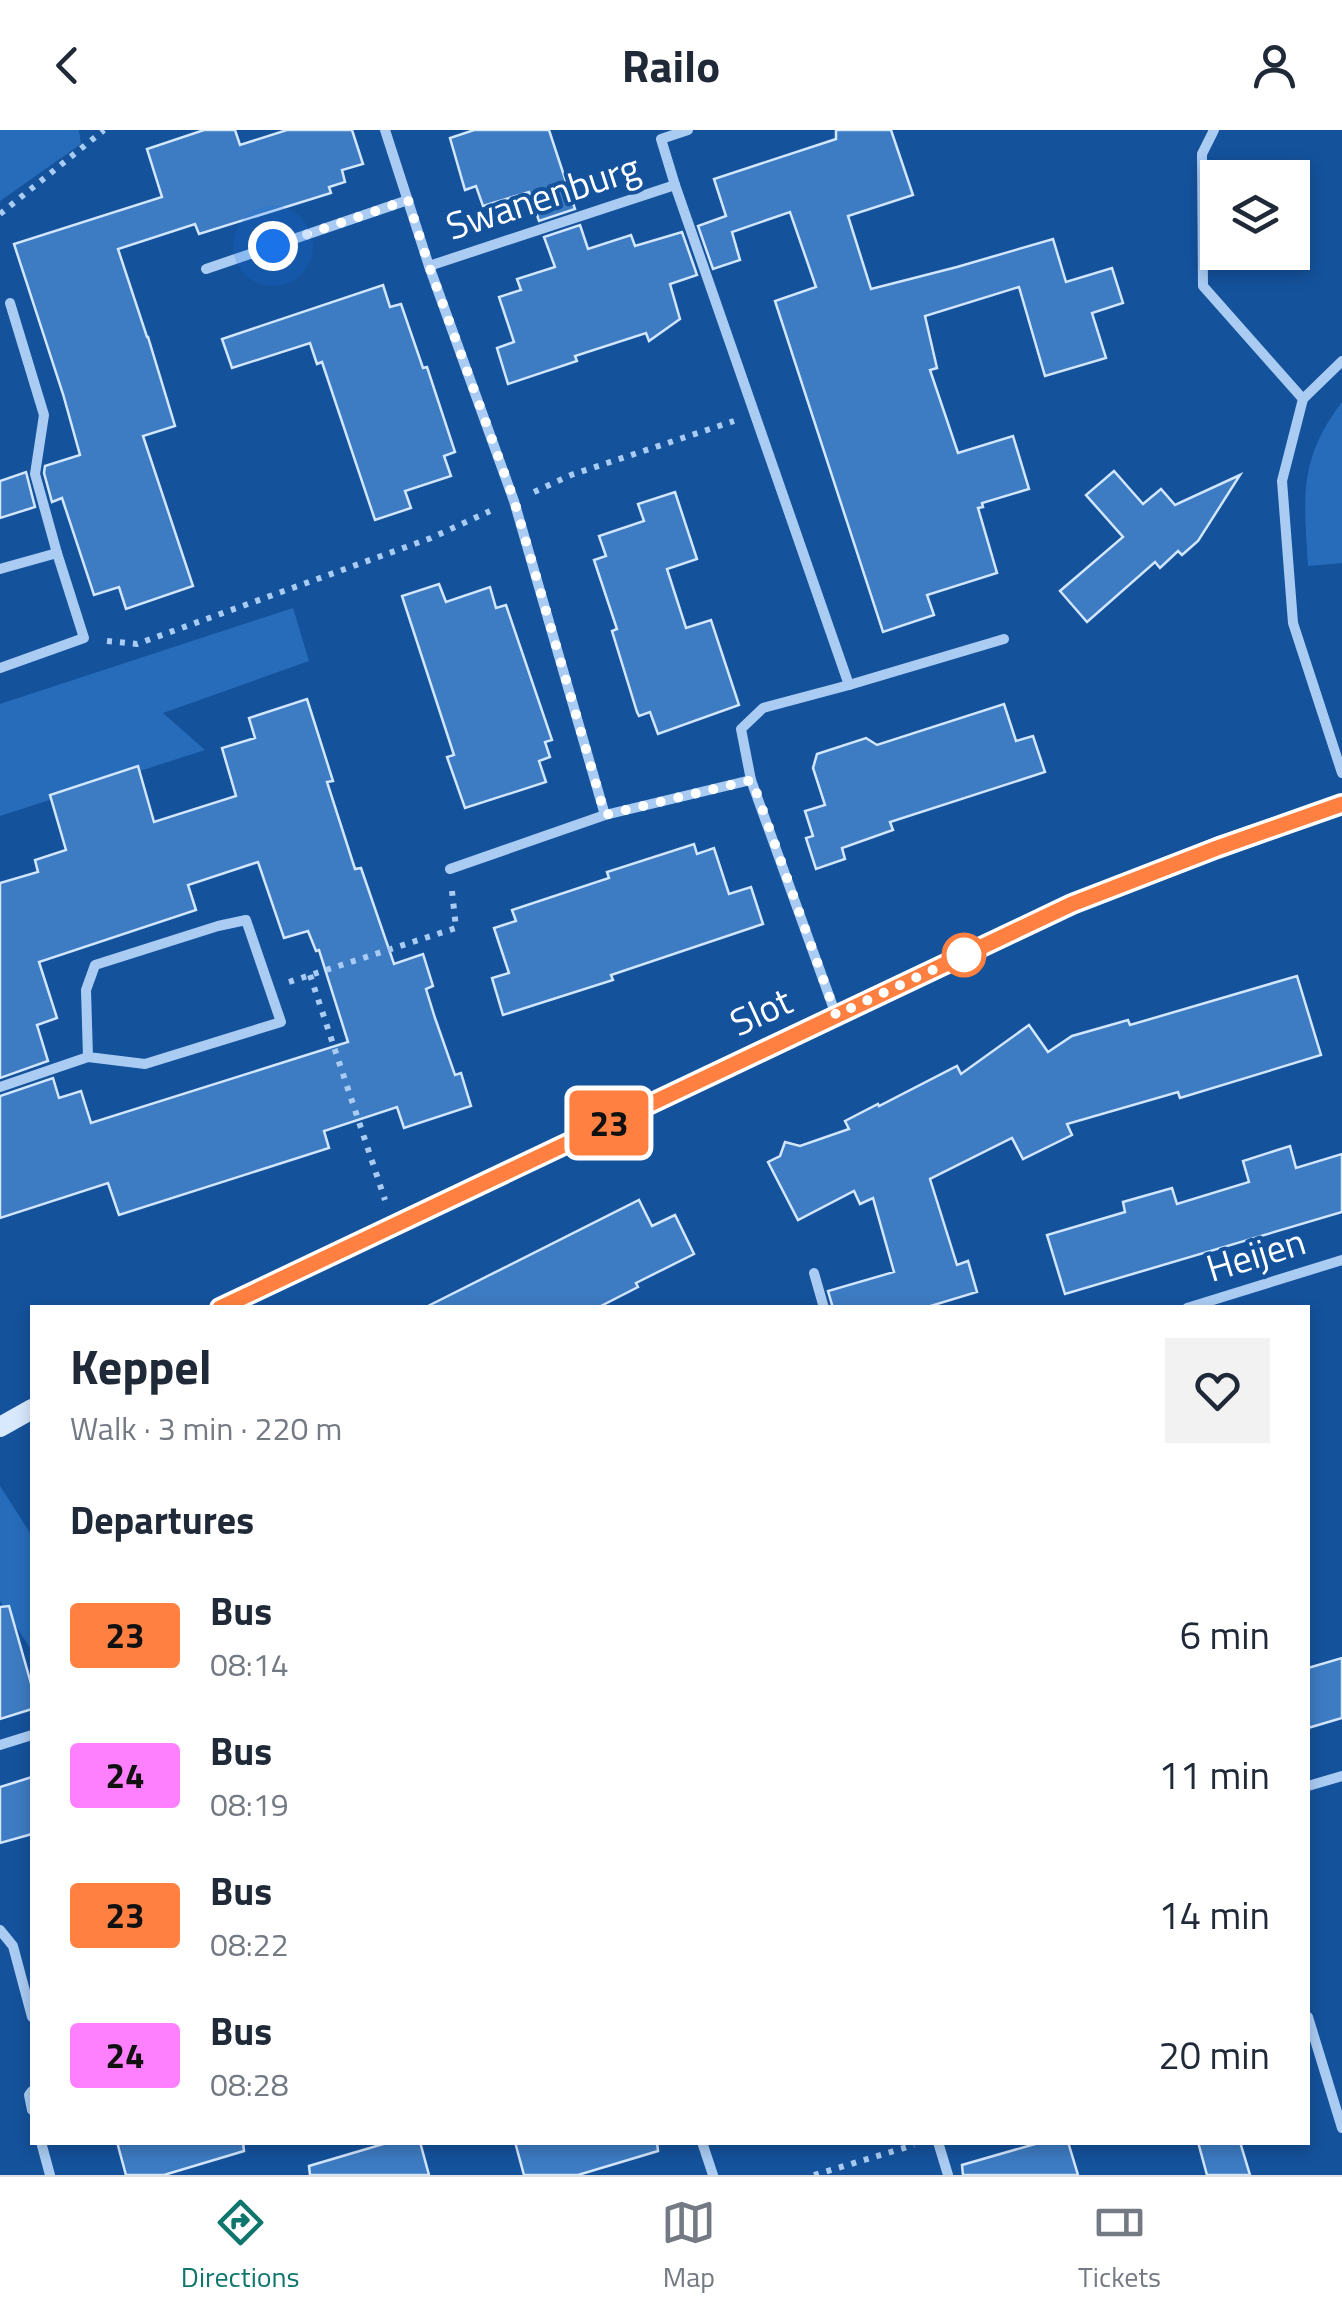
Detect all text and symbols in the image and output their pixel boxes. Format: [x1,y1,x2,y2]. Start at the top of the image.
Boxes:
text: Railo [622,31,720,99]
icon: back [40,38,95,93]
icon: person [1247,38,1302,93]
street label: Swanenburg [438,137,647,255]
map controls [1200,160,1310,270]
button: layers [1200,160,1310,270]
your location [248,221,298,271]
unlabelled marker [943,934,985,976]
street label: Slot [720,972,801,1051]
line badge: 23 [564,1090,654,1156]
text: 23 [589,1096,629,1150]
street label: Heijen [1199,1212,1312,1297]
text: Keppel [70,1330,212,1403]
button: heart [1165,1338,1270,1443]
text: Walk · 3 min · 220 m [70,1404,342,1452]
text: Departures [70,1491,254,1549]
text: Bus [210,1582,272,1640]
text: 6 min [1180,1606,1270,1664]
text: 23 [105,1608,145,1662]
text: 08:14 [210,1640,289,1688]
text: Bus [210,1722,272,1780]
text: 11 min [1159,1746,1270,1804]
text: 24 [105,1748,145,1802]
text: 08:19 [210,1780,289,1828]
text: Bus [210,1862,272,1920]
text: 14 min [1159,1886,1270,1944]
text: 23 [105,1888,145,1942]
text: 08:22 [210,1920,289,1968]
text: Bus [210,2002,272,2060]
text: 20 min [1159,2026,1270,2084]
text: 24 [105,2028,145,2082]
text: 08:28 [210,2060,289,2108]
tab: Directions [181,2195,300,2298]
tab: Map [661,2195,716,2298]
tab: Tickets [1078,2195,1161,2298]

